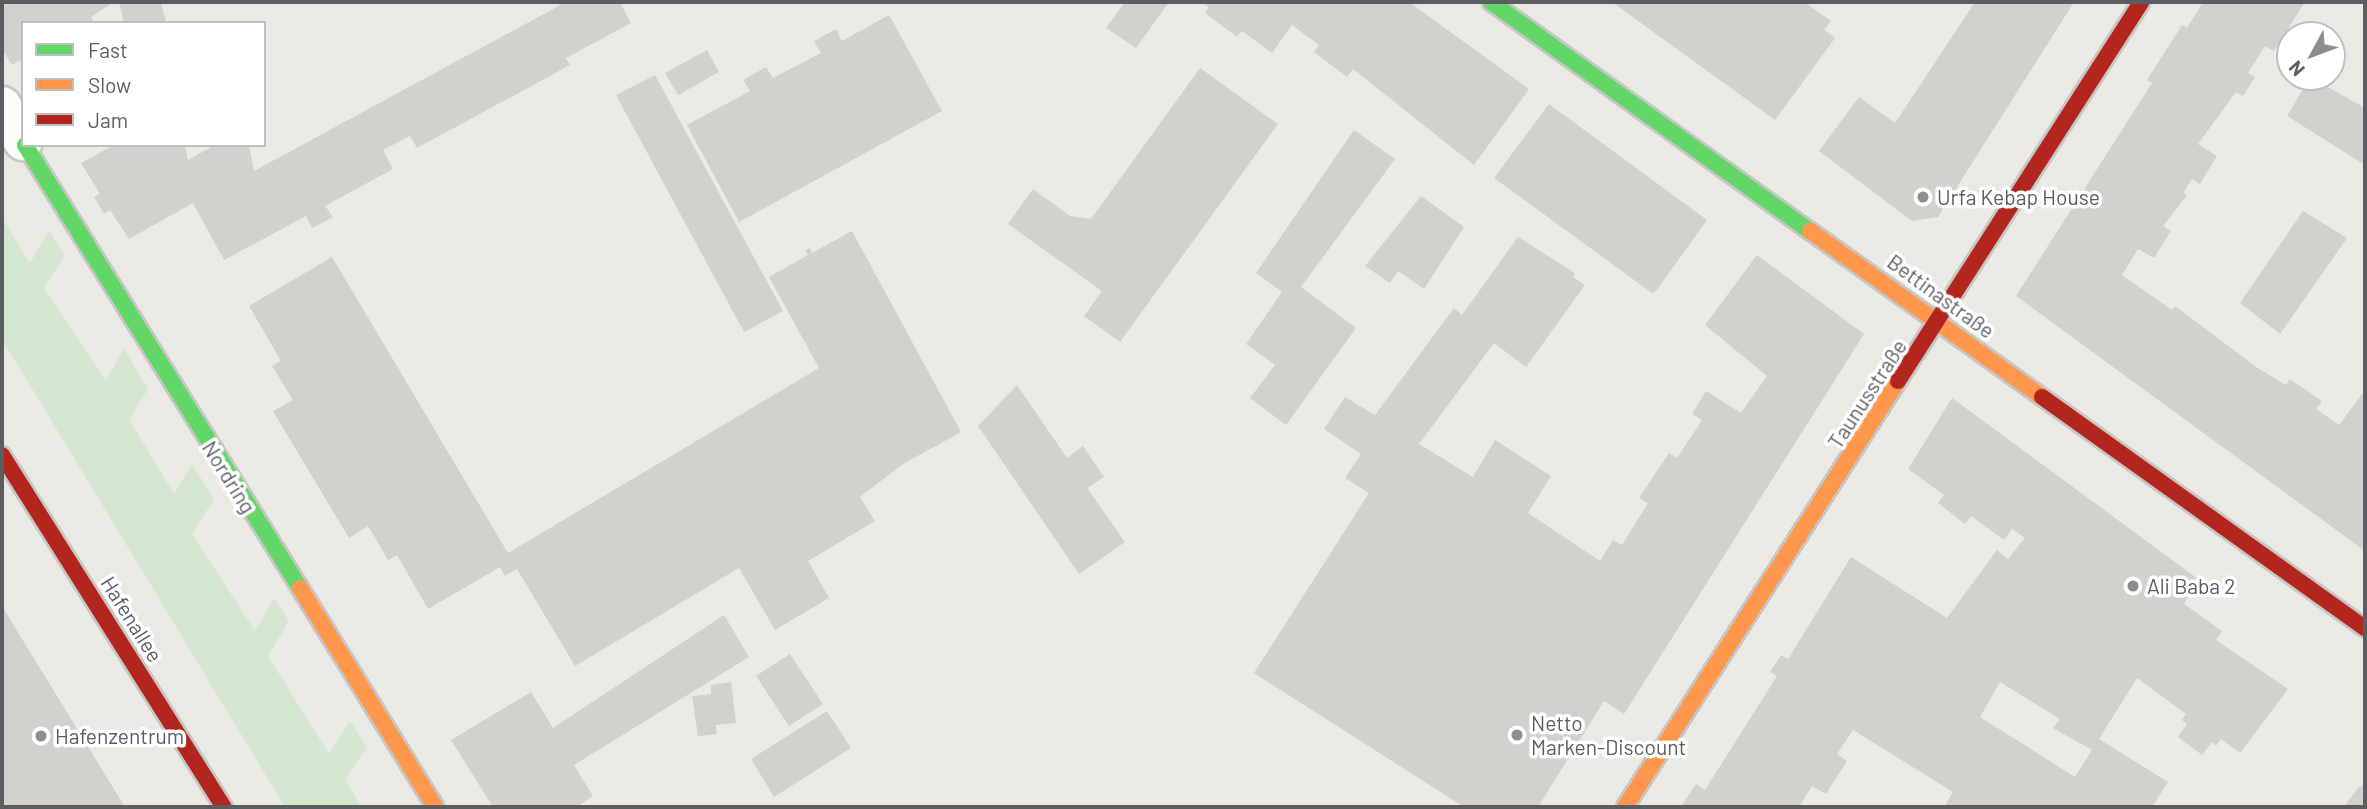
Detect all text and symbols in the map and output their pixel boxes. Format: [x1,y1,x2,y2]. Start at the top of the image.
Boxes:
legend [21,21,266,147]
north arrow [2276,21,2346,91]
text: Fast [88,37,128,62]
text: N [2283,56,2309,81]
text: Slow [88,72,131,97]
text: Jam [88,107,128,132]
place label: Urfa Kebap House [1937,184,2100,210]
marker: Urfa Kebap House [1915,189,1931,205]
street label: Bettinastraße [1883,249,1999,343]
street label: Taunusstraße [1822,335,1912,453]
street label: Nordring [197,436,261,518]
street label: Hafenallee [96,572,168,666]
place label: Ali Baba 2 [2147,573,2236,599]
marker: Ali Baba 2 [2125,578,2141,594]
place label: Netto Marken-Discount [1531,710,1686,760]
place label: Hafenzentrum [55,723,184,749]
marker: Netto Marken-Discount [1509,727,1525,743]
marker: Hafenzentrum [33,728,49,744]

